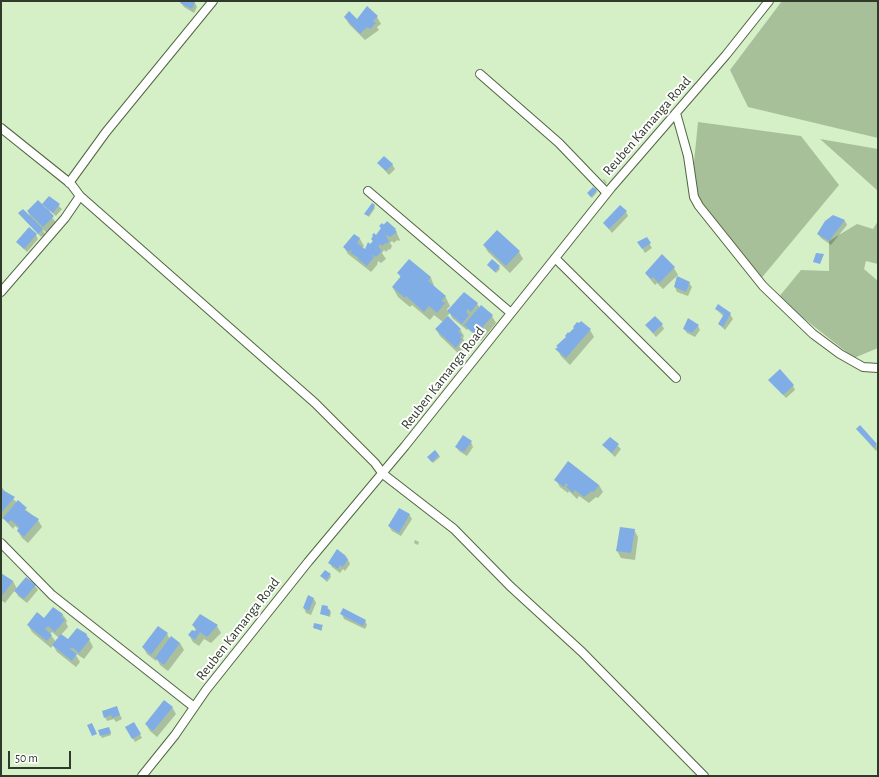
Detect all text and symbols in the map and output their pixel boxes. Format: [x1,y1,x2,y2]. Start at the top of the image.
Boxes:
street label: Reuben Kamanga Road [599,73,695,179]
street label: Reuben Kamanga Road [398,323,488,433]
street label: Reuben Kamanga Road [193,574,283,684]
scale bar [10,743,73,769]
text: 50 m [15,752,38,764]

